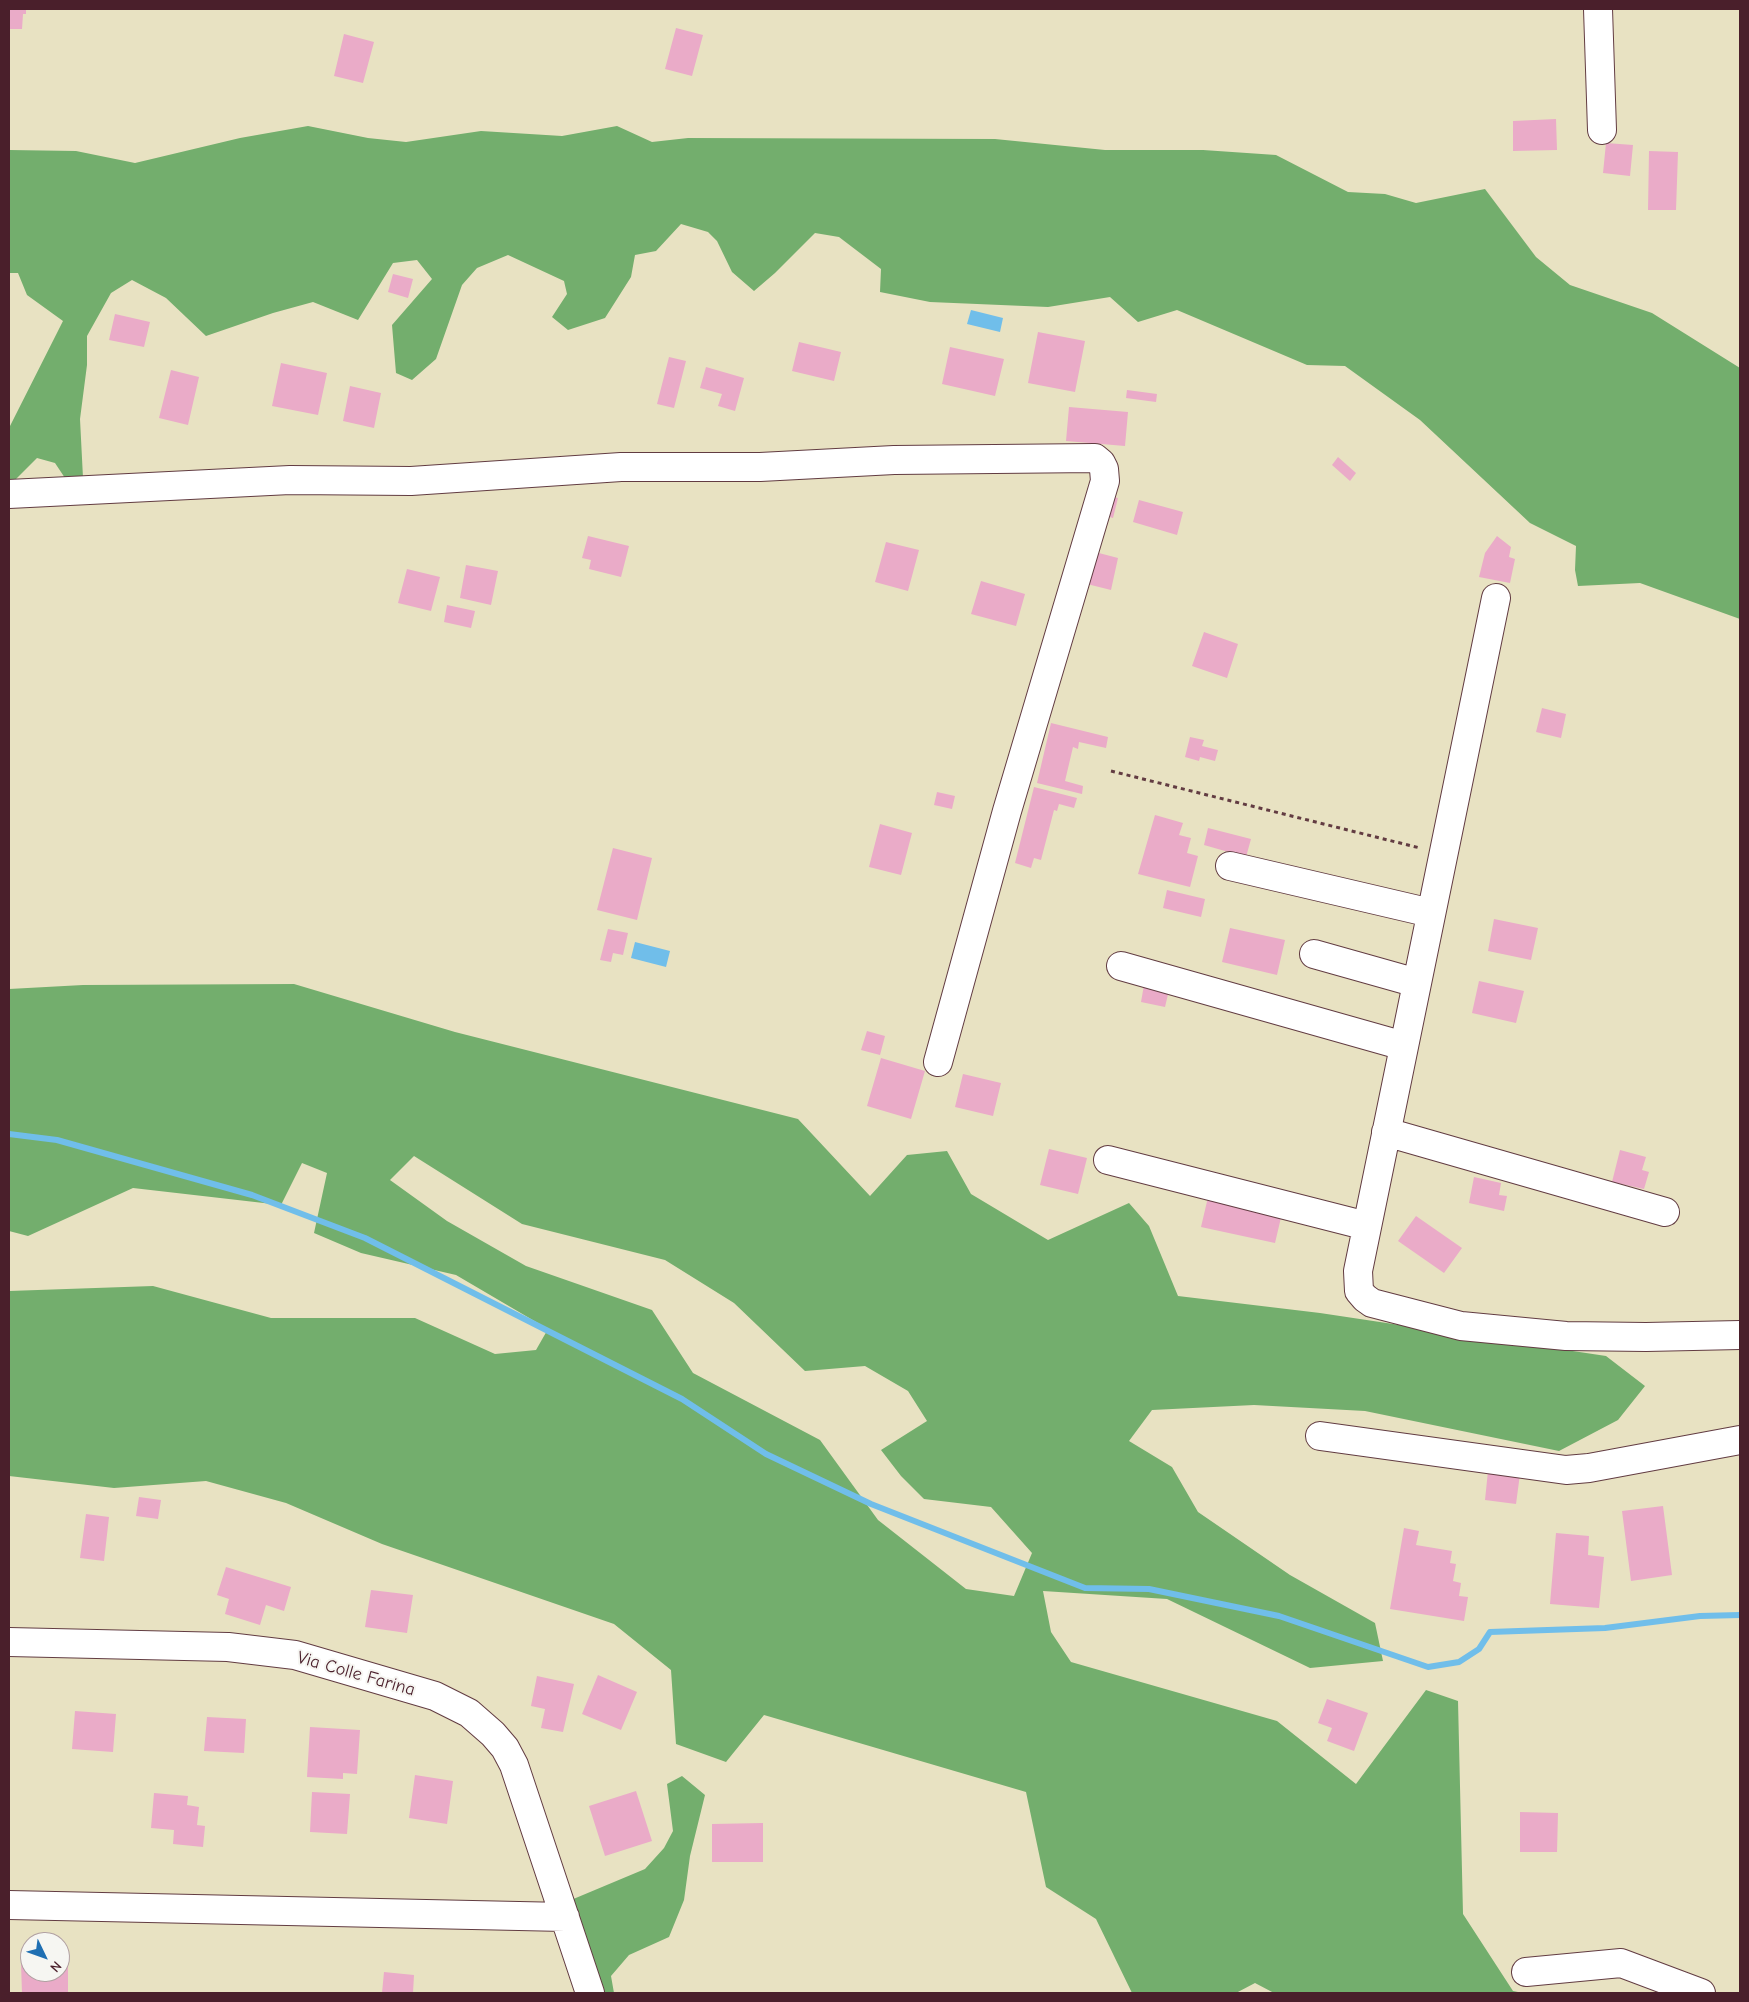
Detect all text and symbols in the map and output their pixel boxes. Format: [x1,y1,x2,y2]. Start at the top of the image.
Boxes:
street label: Via Colle Farina [295,1647,417,1701]
north arrow [20,1932,70,1982]
text: N [46,1958,65,1976]

